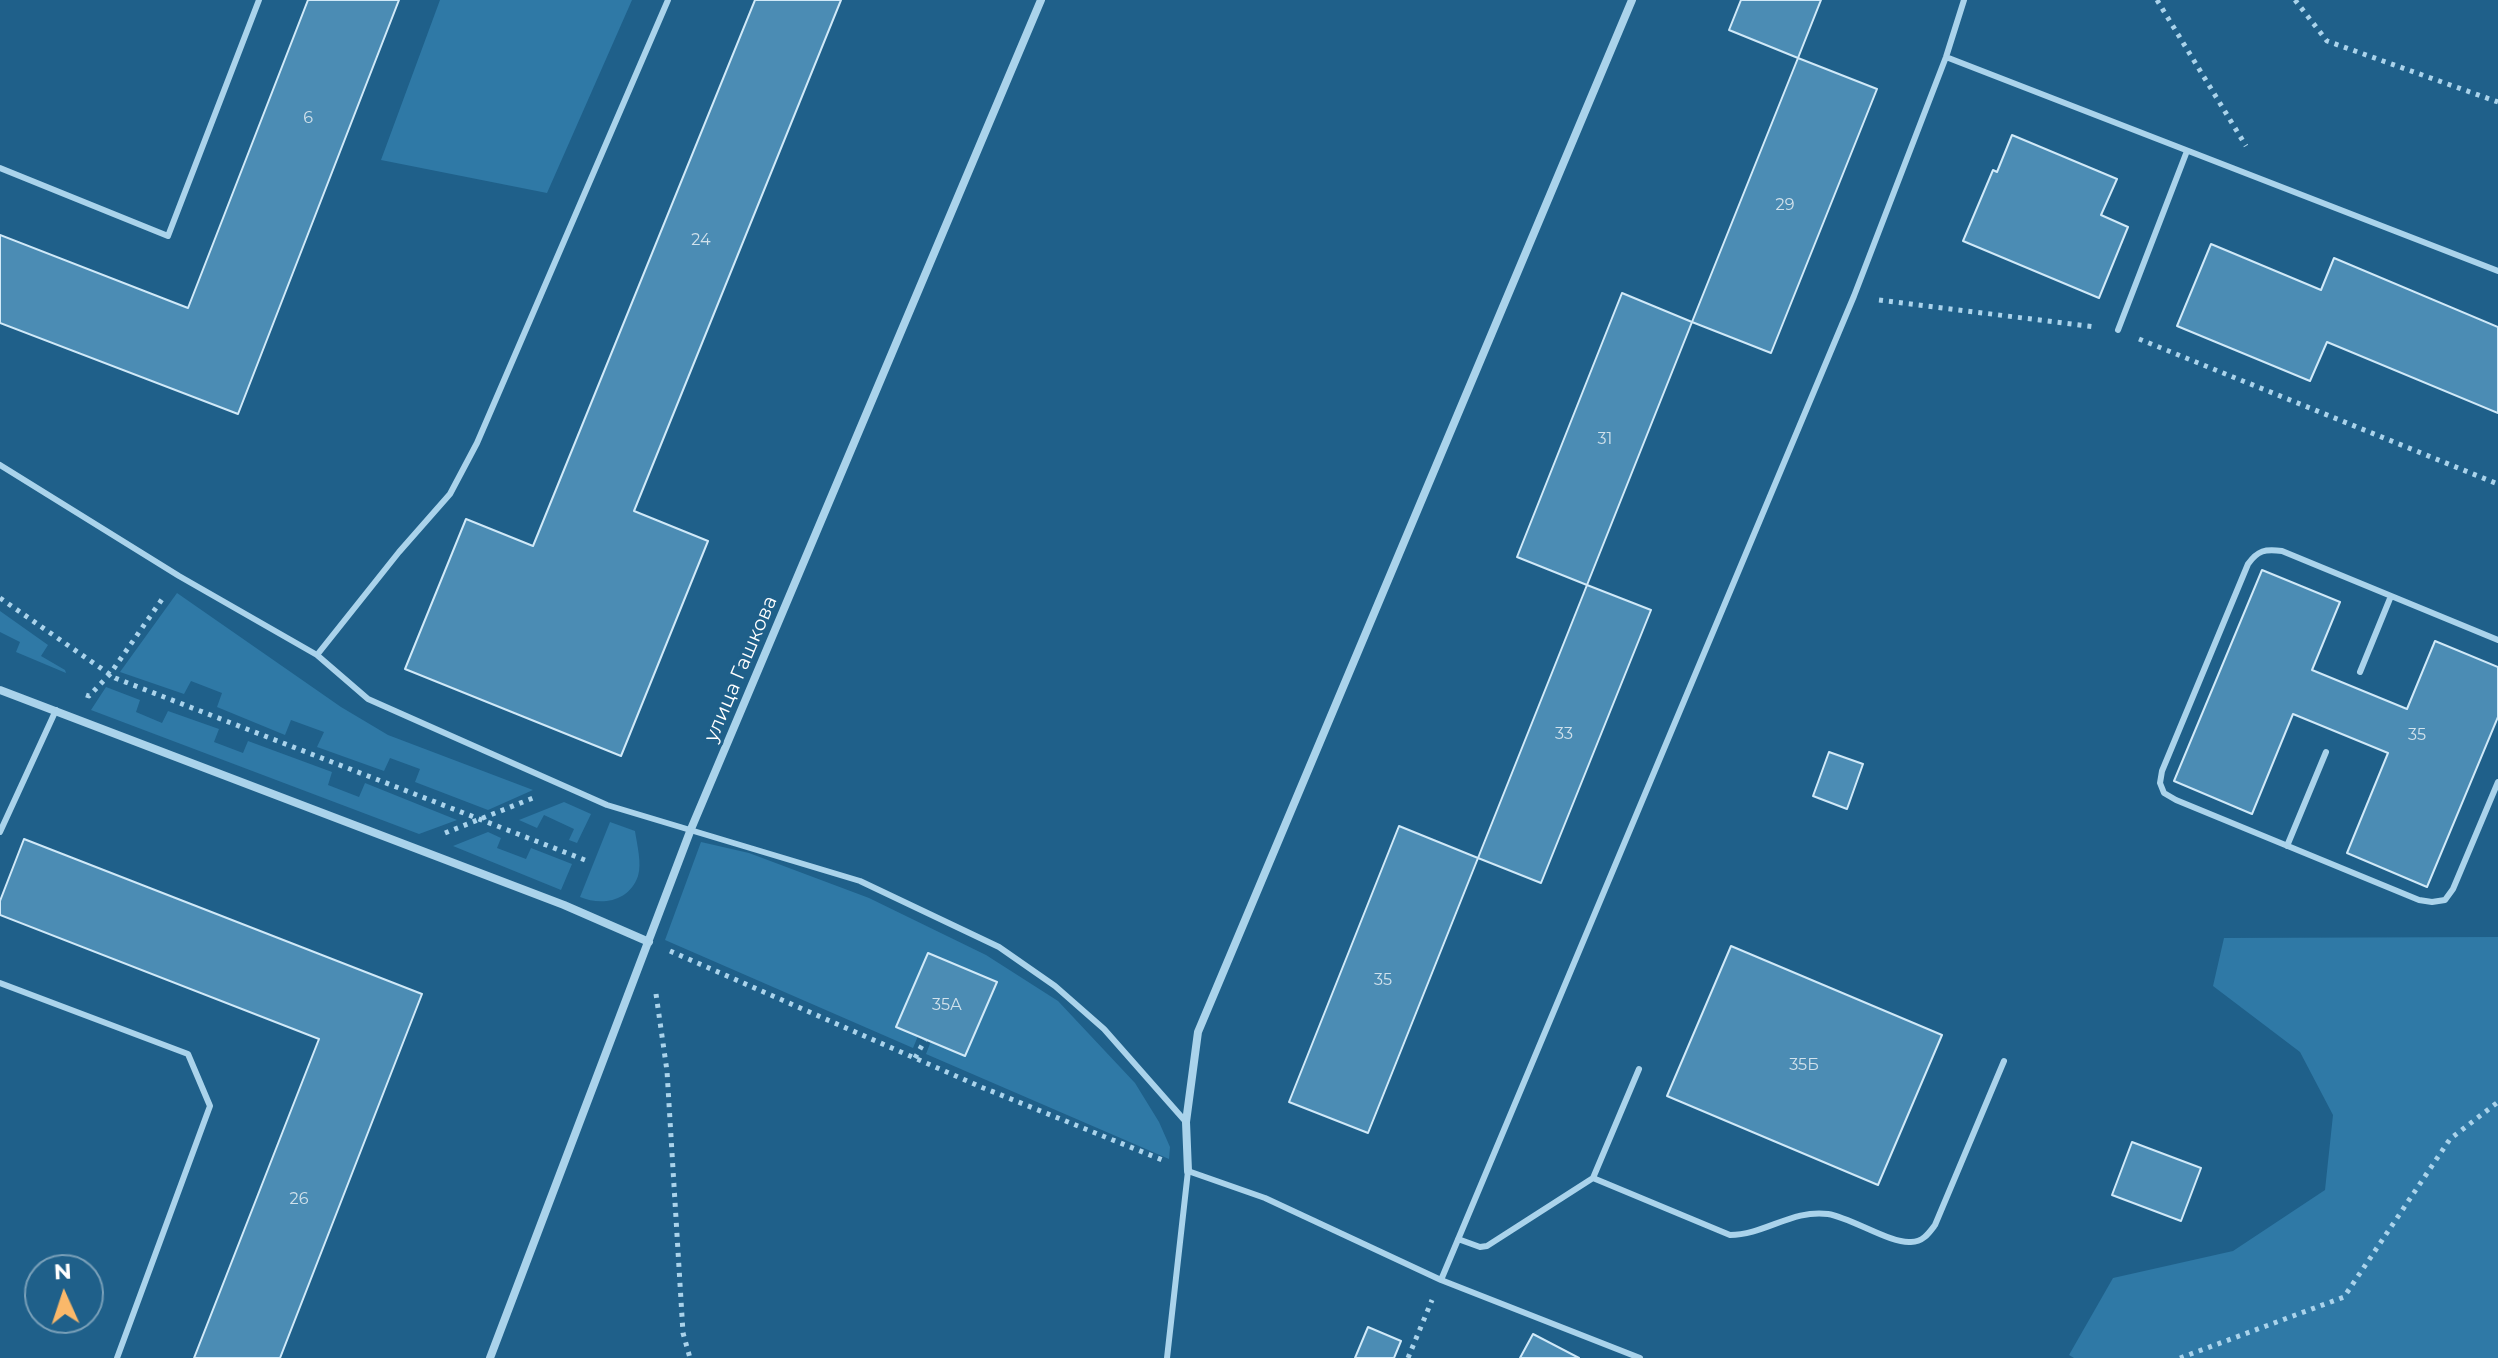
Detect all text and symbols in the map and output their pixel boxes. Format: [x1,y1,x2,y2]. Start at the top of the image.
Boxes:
house number: 6 [303,108,313,128]
house number: 29 [1776,195,1794,215]
house number: 24 [691,230,711,250]
house number: 31 [1598,429,1612,449]
street label: улица Гашкова [699,592,783,746]
house number: 33 [1555,724,1573,744]
house number: 35 [2408,725,2426,745]
house number: 35 [1374,970,1392,990]
house number: 35А [932,995,962,1015]
house number: 35Б [1789,1055,1819,1075]
house number: 26 [290,1189,308,1209]
north arrow [24,1254,104,1334]
text: N [53,1258,72,1285]

